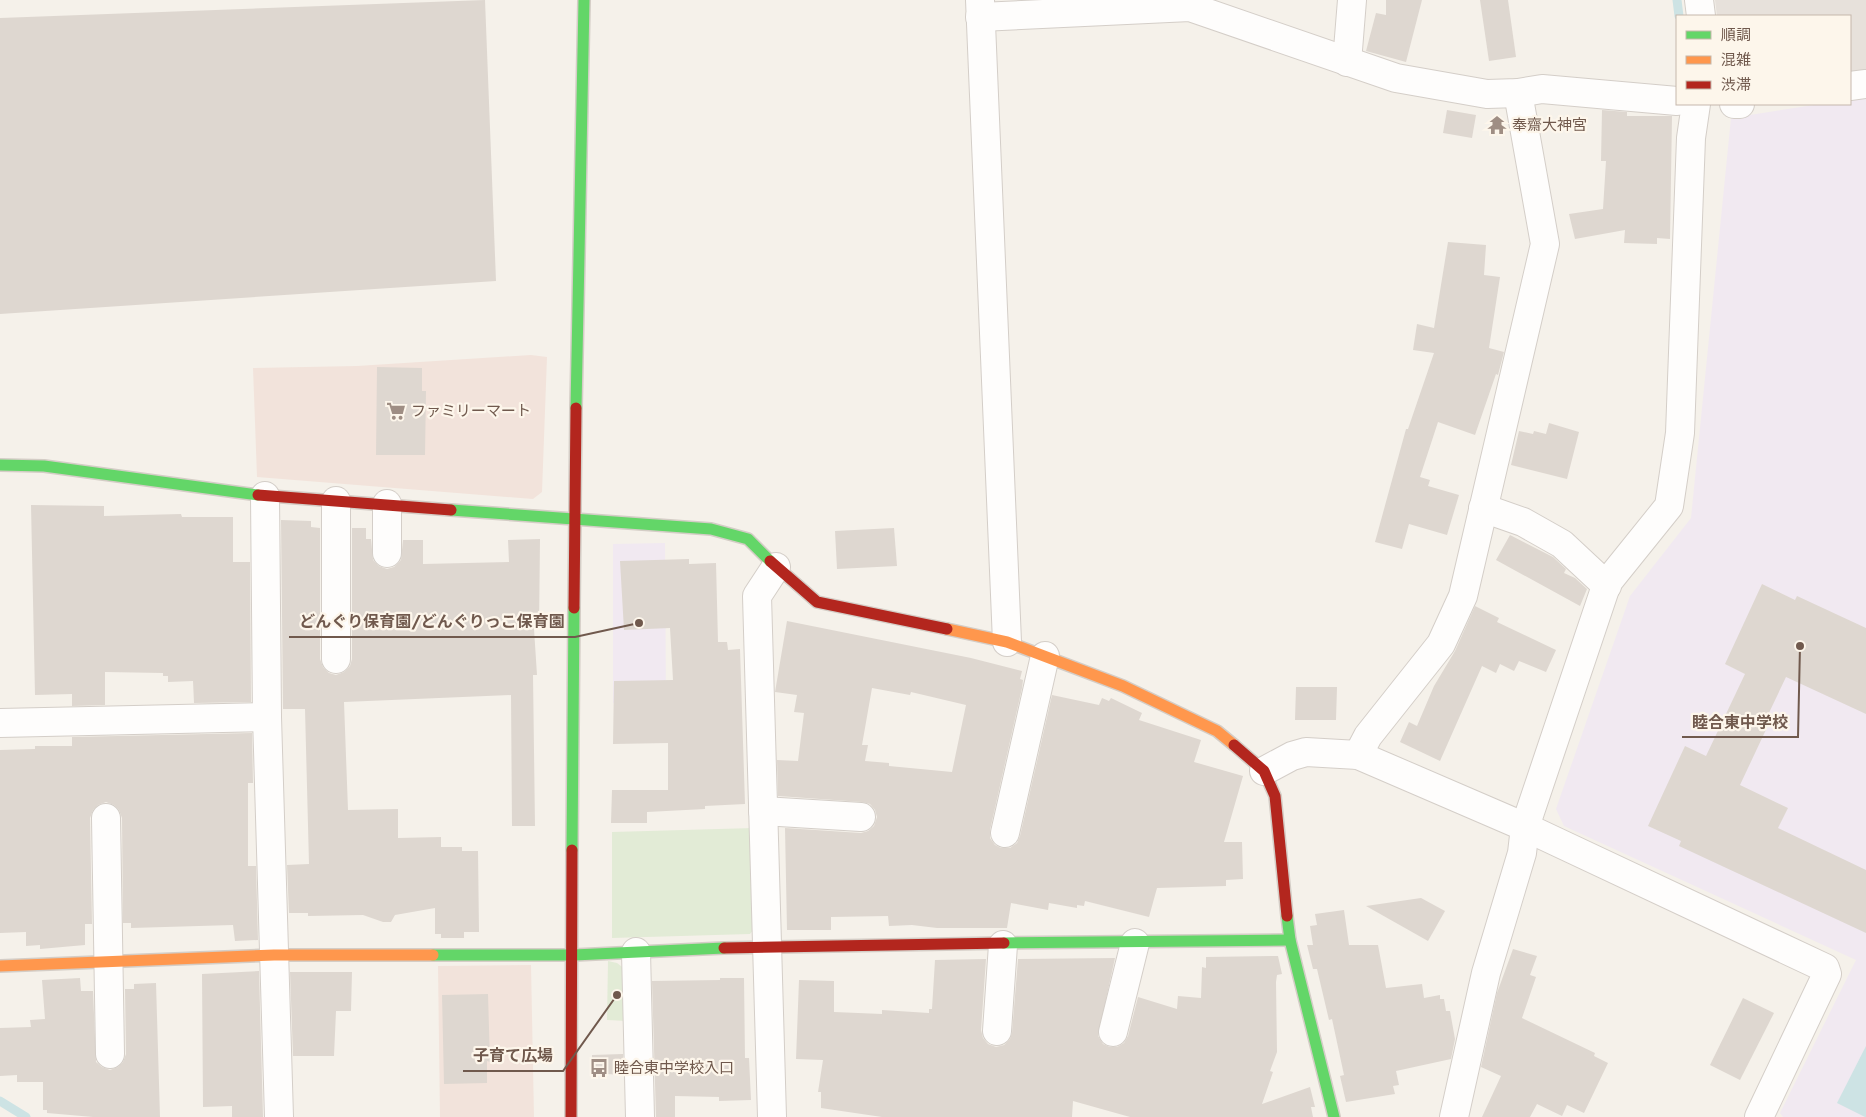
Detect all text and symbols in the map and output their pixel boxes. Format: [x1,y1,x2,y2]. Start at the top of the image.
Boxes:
legend [1676,15,1851,105]
text: 順調 [1721,24,1751,46]
text: 混雑 [1721,49,1751,71]
text: 渋滞 [1721,74,1751,96]
temple icon: 奉齋大神宮 [1486,114,1508,136]
place label: 奉齋大神宮 [1512,114,1587,136]
supermarket icon: ファミリーマート [385,400,407,422]
place label: ファミリーマート [411,400,531,422]
callout: どんぐり保育園/どんぐりっこ保育園 [289,606,575,637]
text: どんぐり保育園/どんぐりっこ保育園 [299,610,565,633]
callout: 睦合東中学校 [1682,706,1798,737]
text: 睦合東中学校 [1692,711,1788,734]
callout: 子育て広場 [463,1040,563,1071]
text: 子育て広場 [473,1044,553,1067]
bus stop icon: 睦合東中学校入口 [588,1057,610,1079]
place label: 睦合東中学校入口 [614,1057,734,1079]

